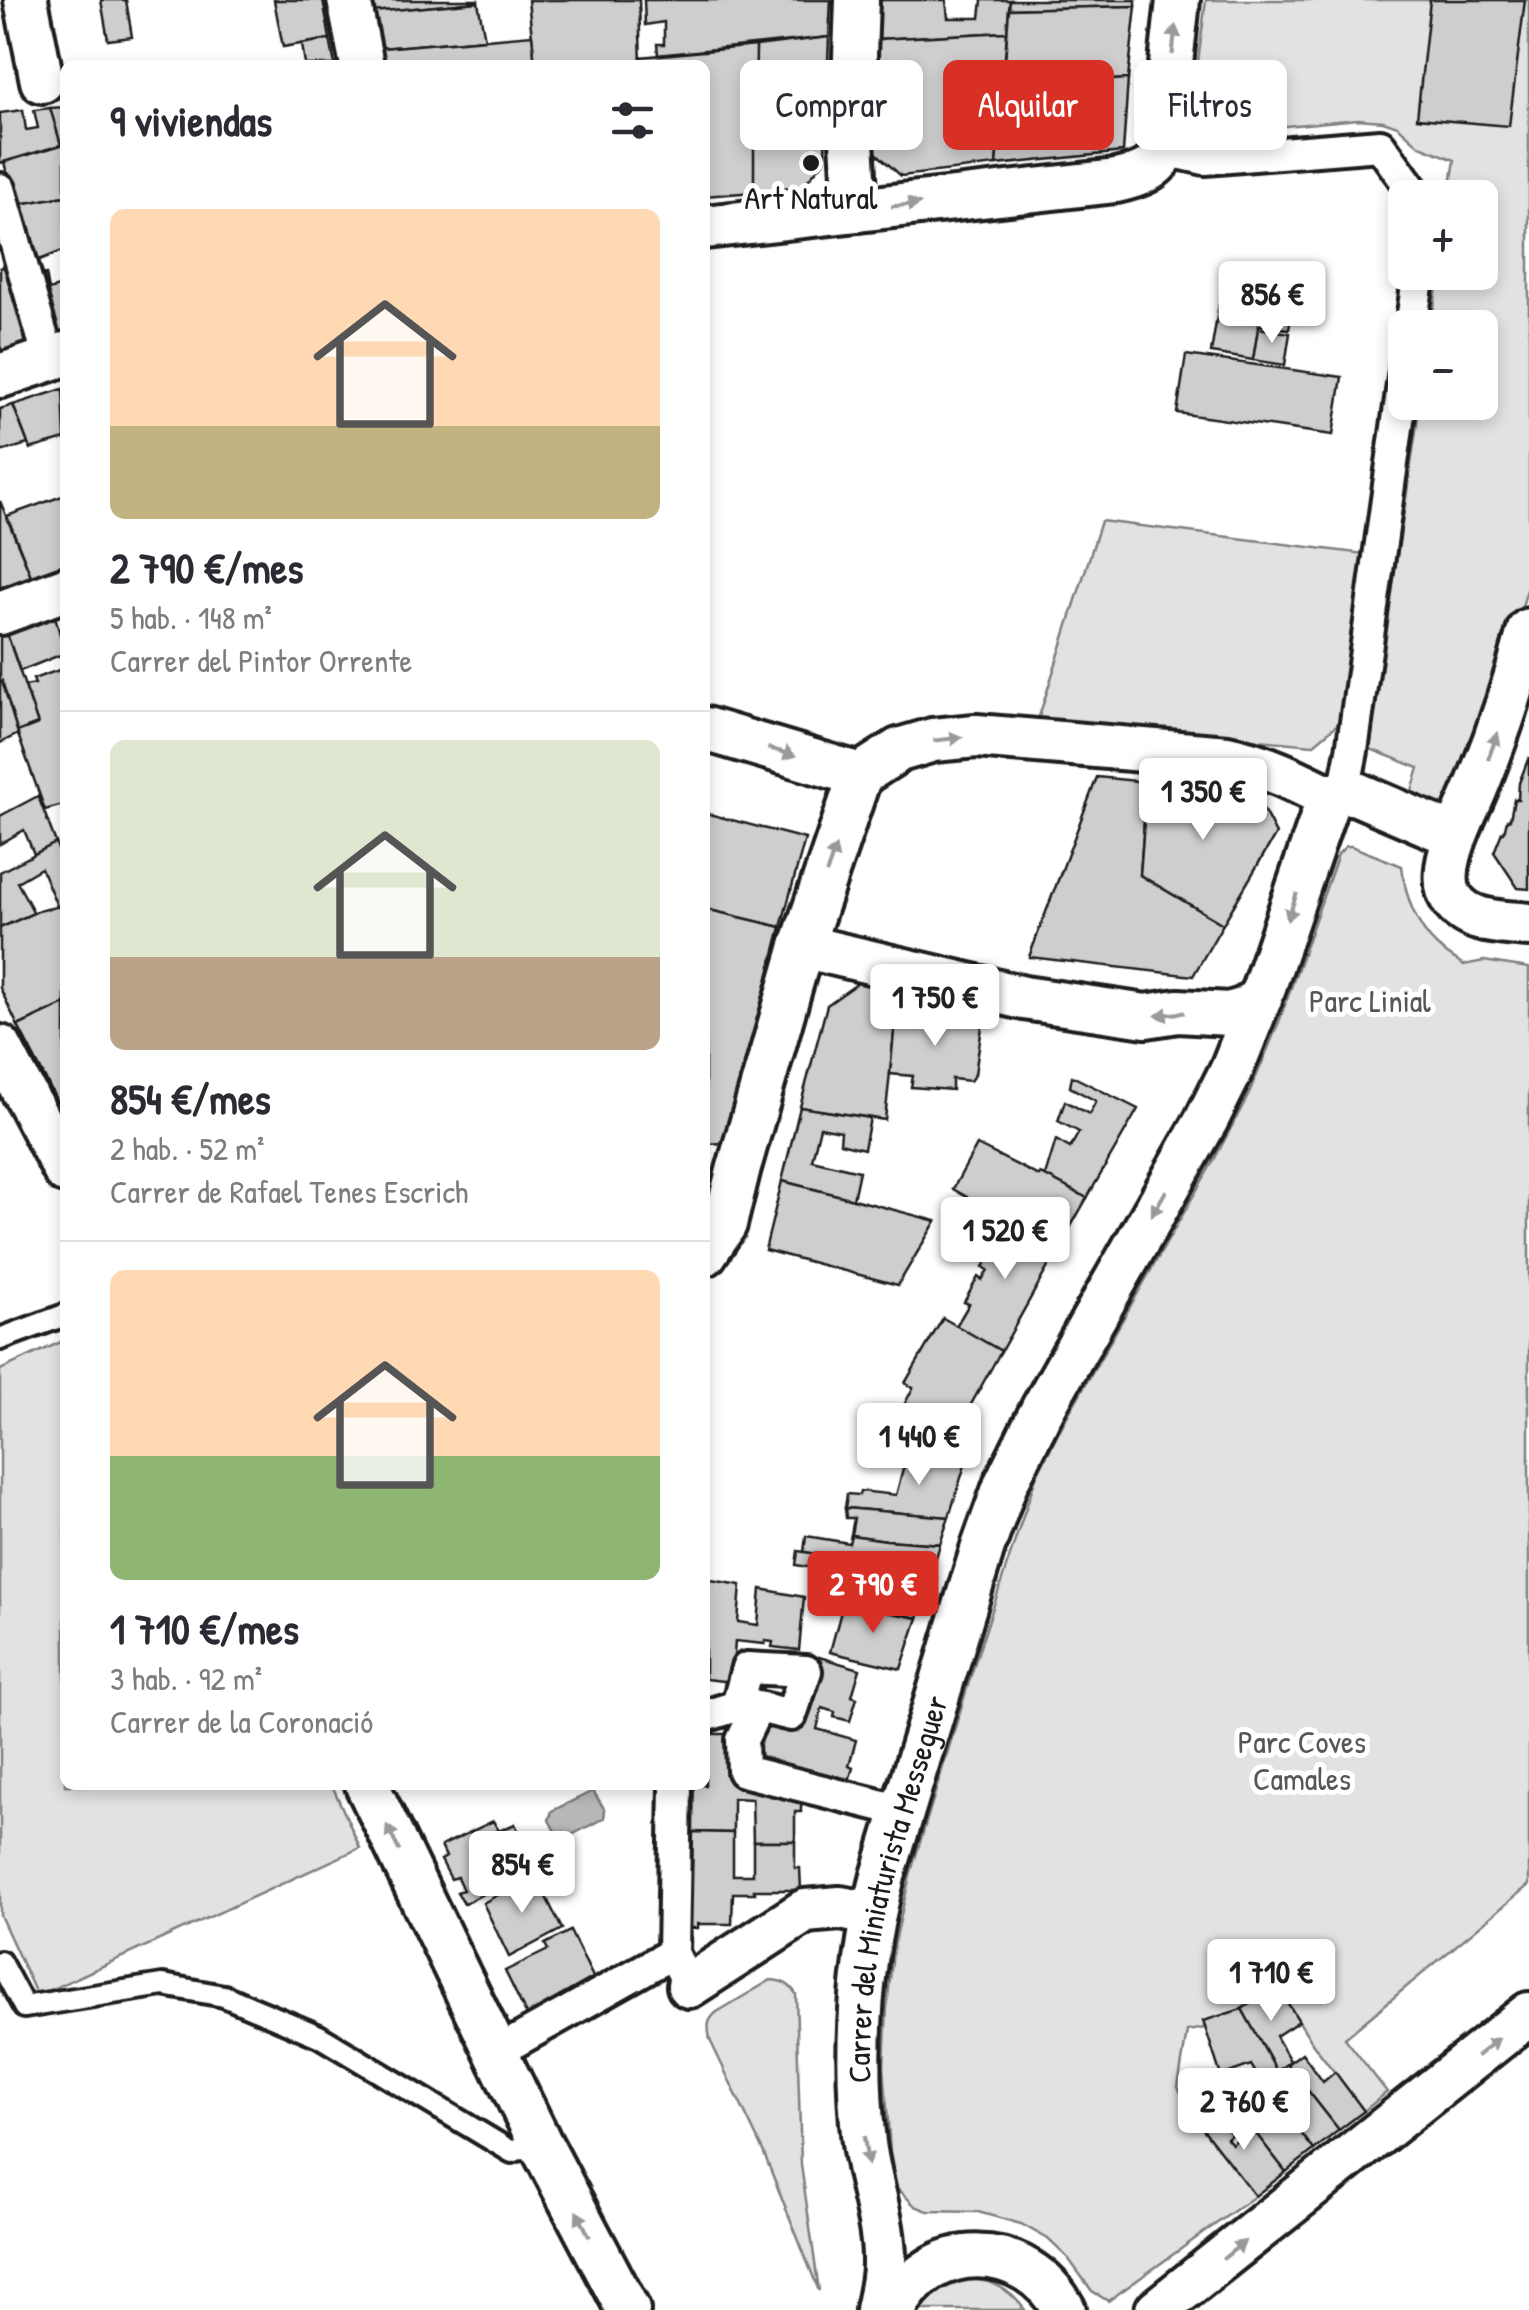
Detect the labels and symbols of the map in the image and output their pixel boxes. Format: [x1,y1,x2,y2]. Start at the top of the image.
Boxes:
one-way arrow [1166,24,1182,56]
marker: Art Natural [800,152,822,174]
place label: Art Natural [744,176,878,219]
one-way arrow [891,196,923,212]
pin: 856 € [1202,261,1342,346]
one-way arrow [1486,730,1501,760]
one-way arrow [933,731,965,747]
one-way arrow [768,745,798,760]
pin: 1 350 € [1111,758,1295,843]
one-way arrow [824,845,839,875]
one-way arrow [1283,893,1298,923]
pin: 1 750 € [843,964,1027,1049]
park label: Parc Linial [1309,979,1431,1022]
one-way arrow [1154,1006,1185,1022]
one-way arrow [1151,1189,1169,1217]
pin: 1 520 € [913,1197,1097,1282]
pin: 1 440 € [827,1403,1011,1488]
pin: 2 790 € [781,1551,965,1636]
street label: Carrer del Miniaturista Messeguer [837,1690,958,2083]
park label: Parc Coves Camales [1238,1720,1366,1800]
one-way arrow [384,1823,401,1852]
pin: 854 € [452,1831,592,1916]
pin: 1 710 € [1179,1939,1363,2024]
one-way arrow [1475,2037,1500,2058]
pin: 2 760 € [1152,2068,1336,2153]
one-way arrow [859,2135,875,2167]
one-way arrow [575,2209,592,2238]
one-way arrow [1221,2240,1247,2261]

